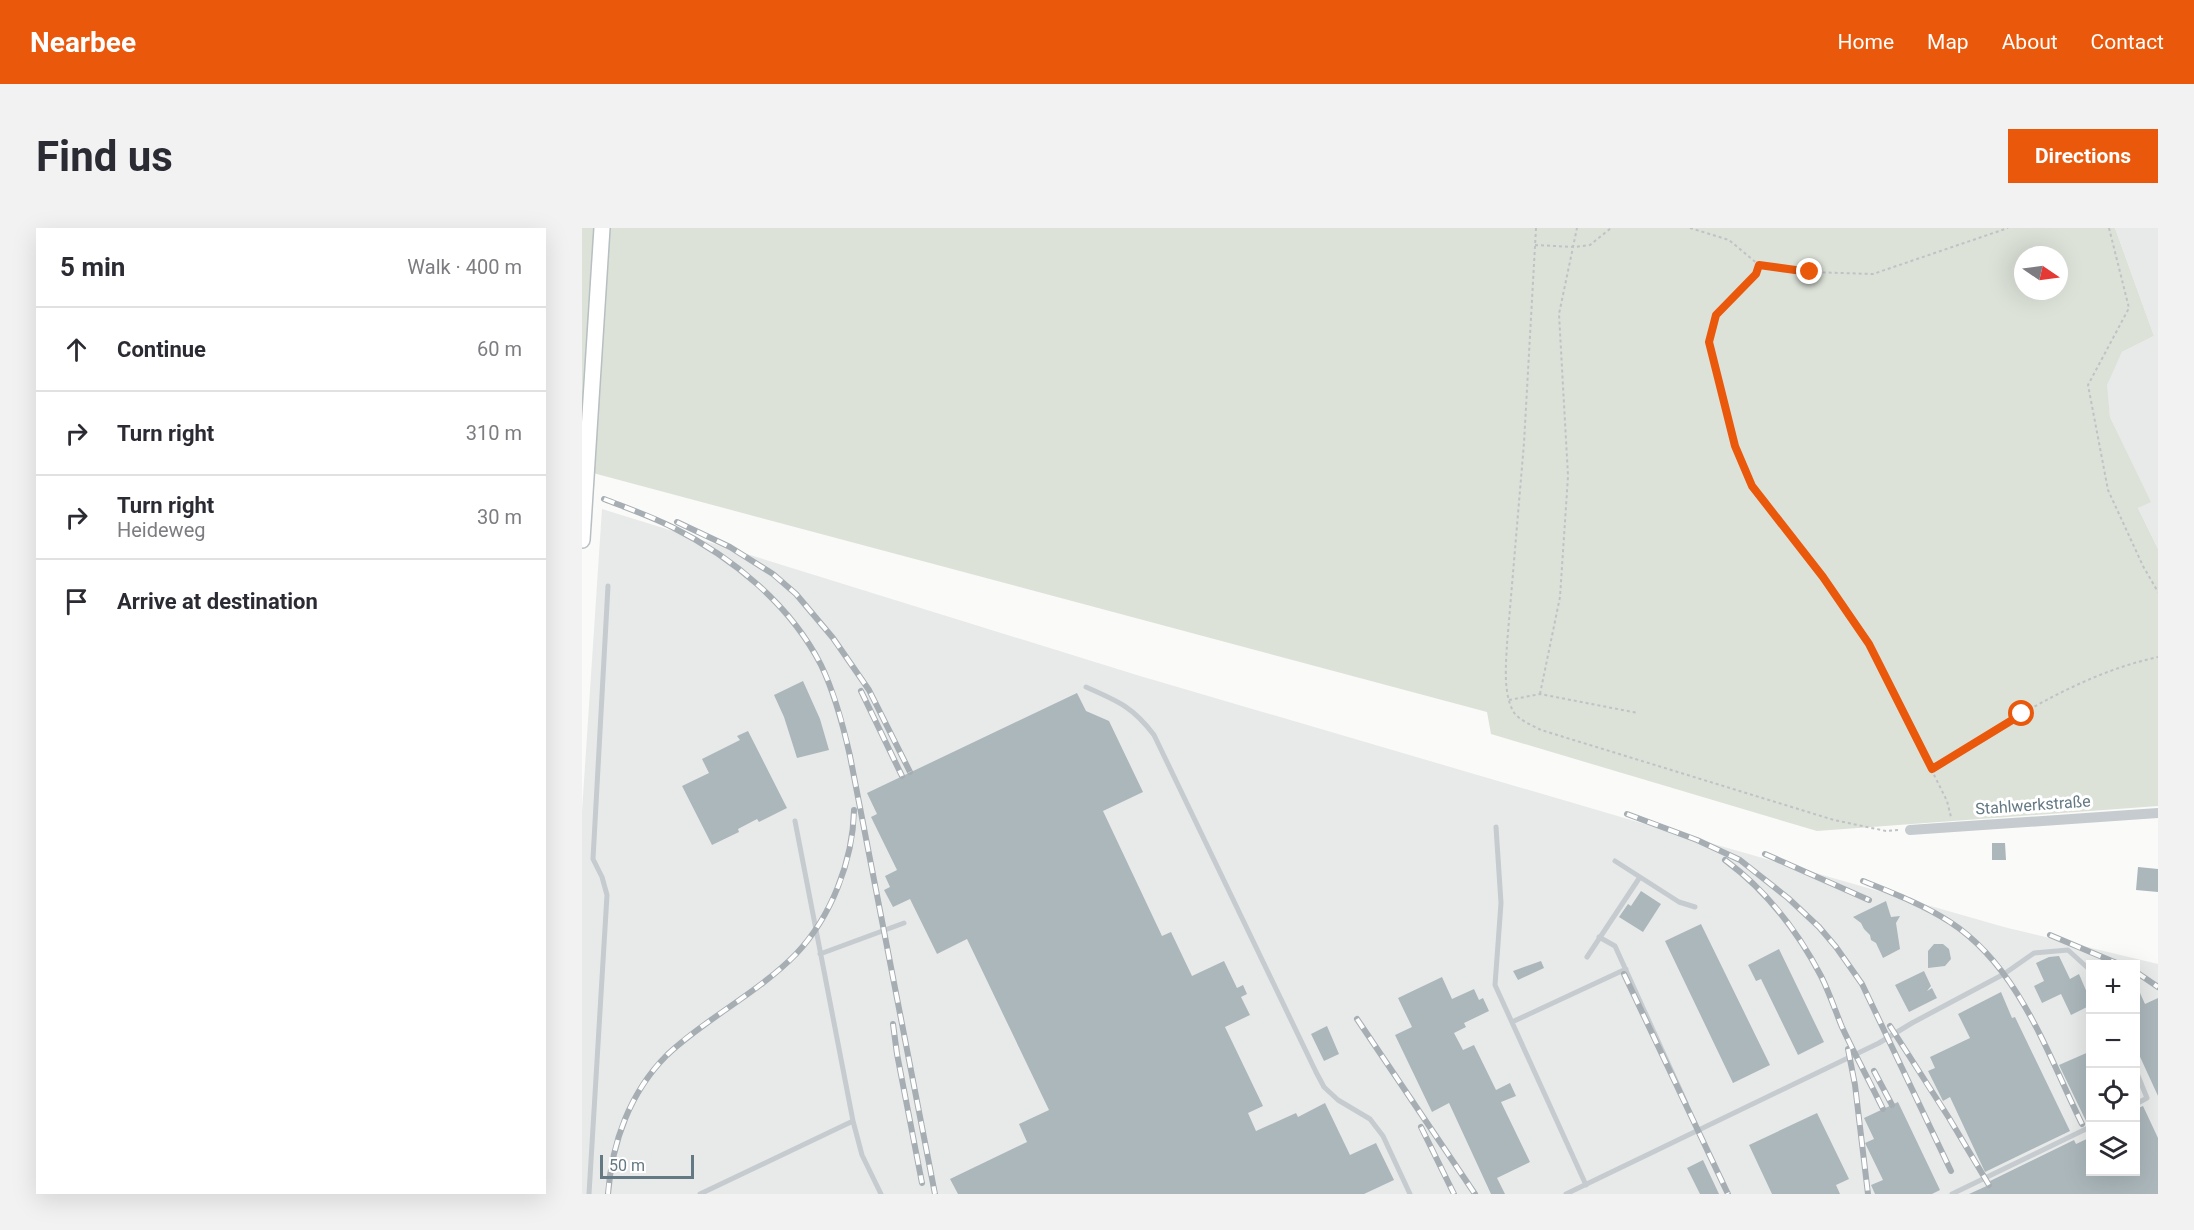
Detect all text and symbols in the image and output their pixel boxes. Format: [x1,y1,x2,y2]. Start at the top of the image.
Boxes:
text: Nearbee [30,26,136,59]
text: Home [1838,30,1894,54]
text: Map [1927,30,1969,54]
text: About [2002,30,2058,54]
text: Contact [2091,30,2164,54]
button: Directions [2008,129,2158,183]
text: Find us [36,132,173,181]
north arrow [2014,246,2068,300]
text: 5 min [60,252,125,282]
text: Walk · 400 m [407,255,522,279]
route end [1796,258,1822,284]
icon: ahead [60,333,93,366]
text: Continue [117,337,206,362]
text: 60 m [477,337,522,361]
icon: right [60,417,93,450]
text: Turn right [117,421,214,446]
text: 310 m [466,421,522,445]
text: Turn right [117,493,214,518]
icon: right [60,501,93,534]
text: 30 m [477,505,522,529]
text: Heideweg [117,518,206,542]
icon: arrive [60,585,93,618]
text: Arrive at destination [117,589,318,614]
route start [2008,700,2034,726]
street label: Stahlwerkstraße [1975,791,2091,819]
map controls [2086,960,2140,1176]
button: + [2086,960,2140,1014]
button: − [2086,1014,2140,1068]
button: locate [2086,1068,2140,1122]
button: layers [2086,1122,2140,1176]
scale bar [600,1152,694,1180]
text: 50 m [609,1156,645,1175]

